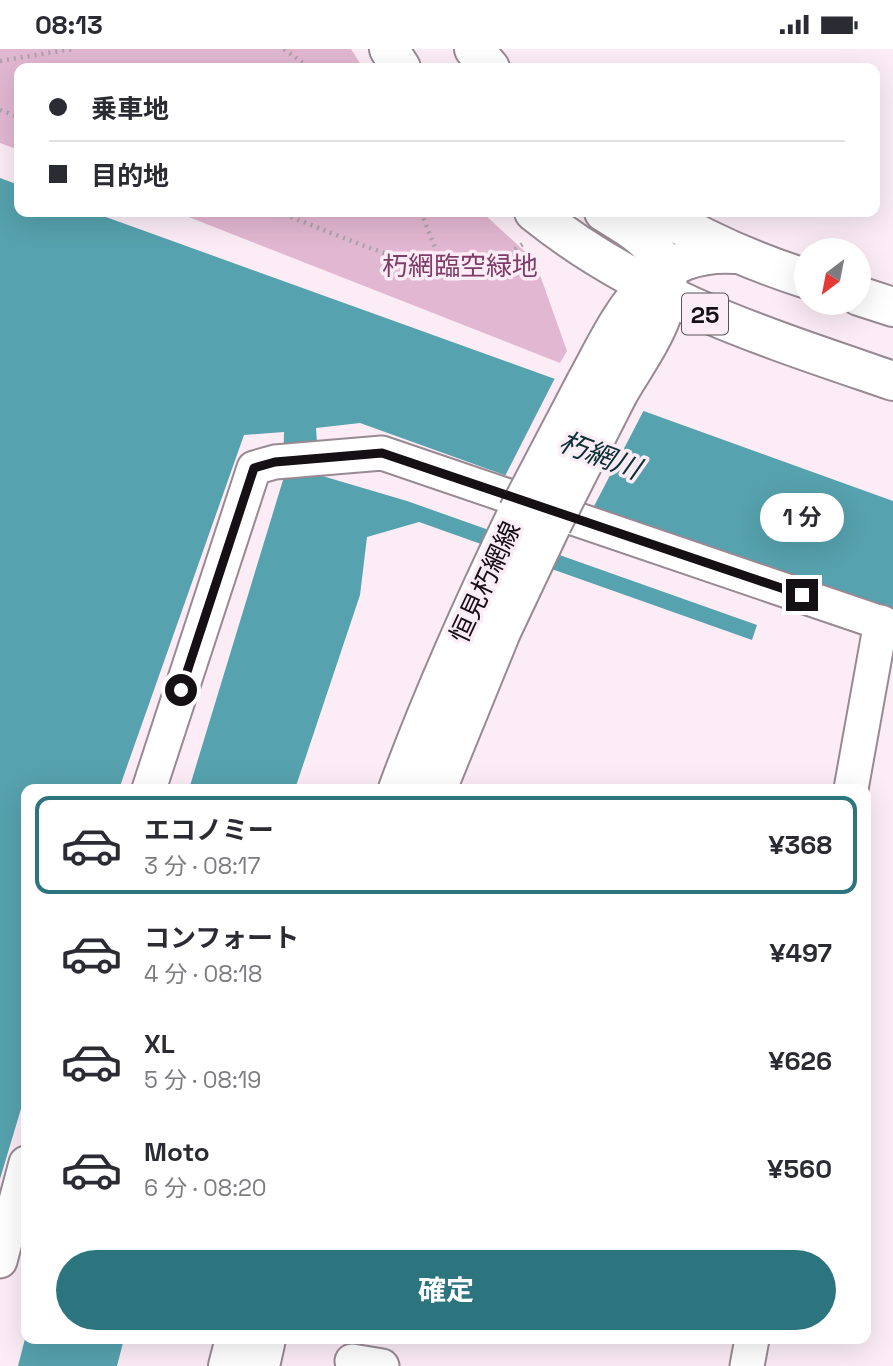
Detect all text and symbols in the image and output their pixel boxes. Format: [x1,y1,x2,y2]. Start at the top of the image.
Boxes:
text: 08:13 [35,8,103,42]
text: 乗車地 [91,92,169,126]
text: 目的地 [91,159,169,193]
north arrow [794,238,872,315]
map controls [794,238,871,315]
park label: 朽網臨空緑地 [382,249,538,283]
road number: 25 [682,293,728,335]
water label: 朽網川 [554,423,648,488]
callout: 1 分 [760,493,844,543]
text: 1 分 [782,502,822,532]
street label: 恒見朽網線 [442,516,528,648]
route end [786,579,818,611]
route start [165,674,197,706]
text: エコノミー [144,813,274,847]
icon: car [60,814,123,877]
text: ¥368 [768,828,832,862]
text: 3 分 · 08:17 [144,851,260,881]
text: コンフォート [144,921,299,955]
icon: car [60,922,123,985]
text: ¥497 [769,936,832,970]
text: 4 分 · 08:18 [144,959,262,989]
text: XL [144,1027,175,1061]
icon: car [60,1030,123,1093]
text: ¥626 [768,1044,832,1078]
text: 5 分 · 08:19 [144,1065,261,1095]
text: Moto [144,1135,210,1169]
icon: car [60,1138,123,1201]
text: ¥560 [767,1152,832,1186]
text: 6 分 · 08:20 [144,1173,267,1203]
button: 確定 [56,1250,836,1330]

